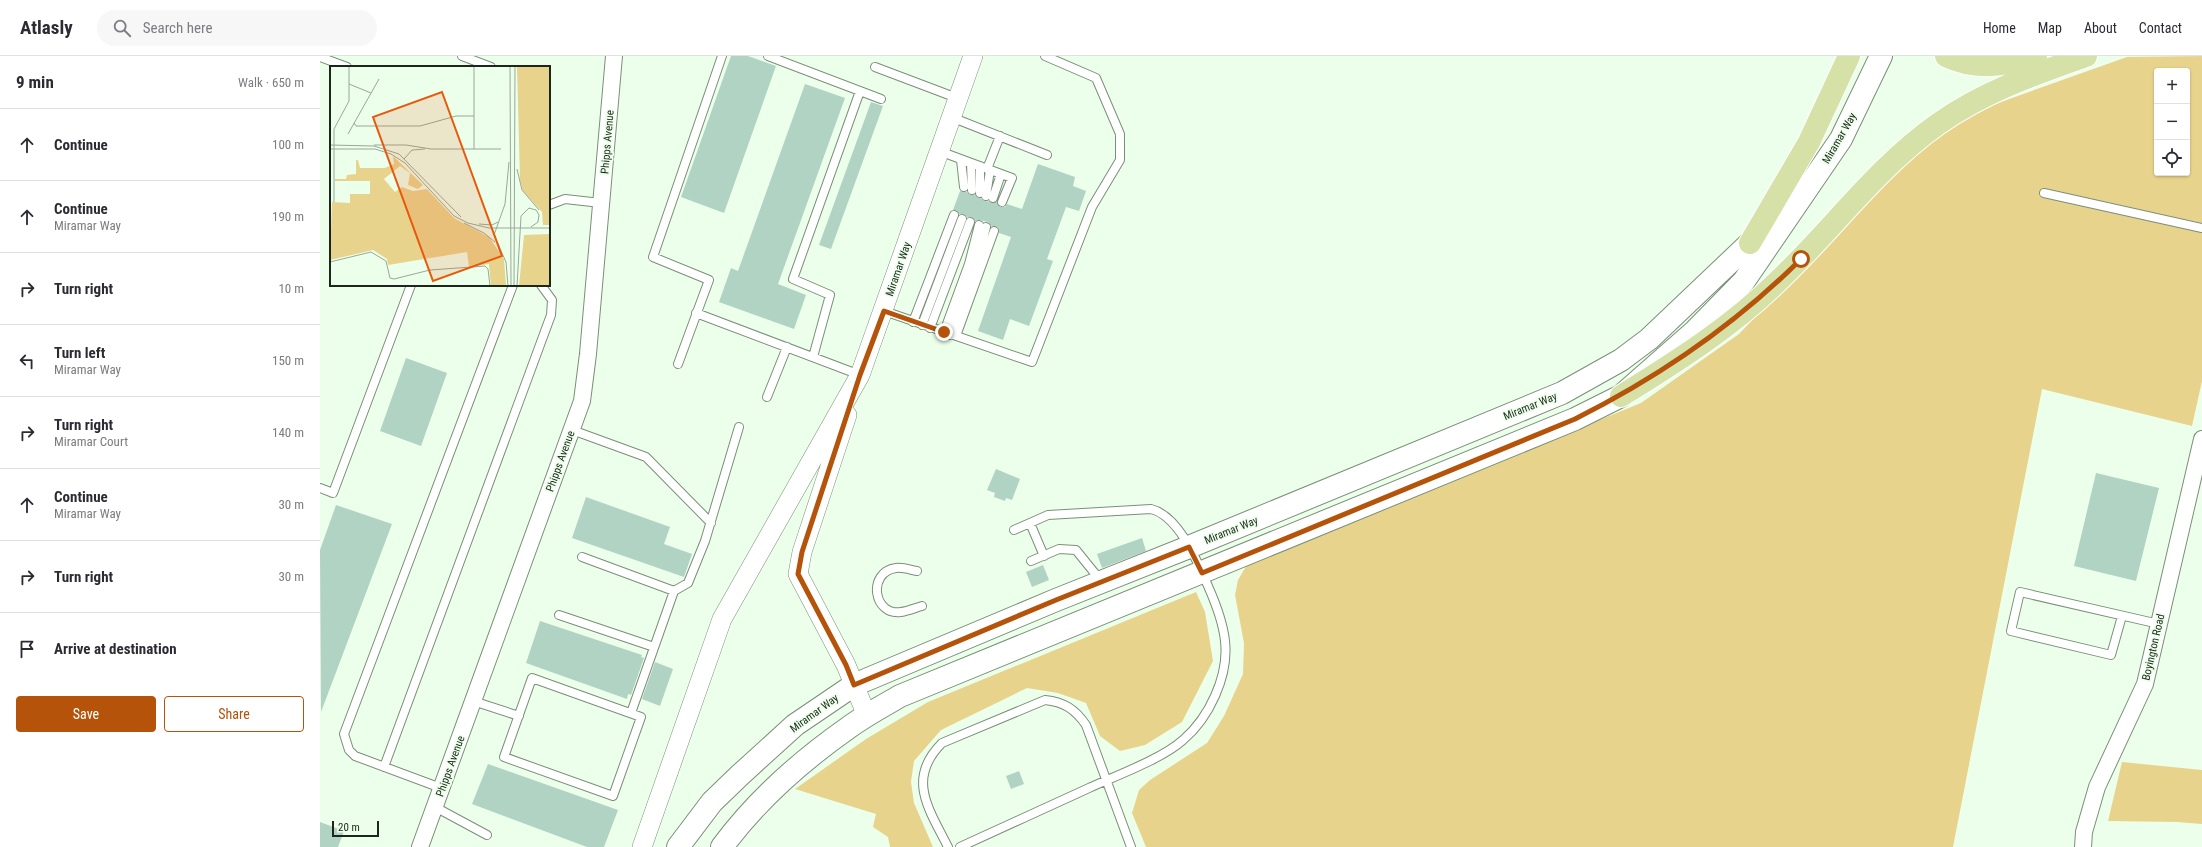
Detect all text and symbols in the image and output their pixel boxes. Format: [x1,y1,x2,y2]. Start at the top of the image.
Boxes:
search box [97,10,377,46]
text: Atlasly [20,16,73,39]
icon: search [111,17,133,39]
text: Search here [143,19,212,37]
text: Home [1983,20,2016,36]
text: Map [2038,20,2062,36]
text: About [2084,20,2117,36]
text: Contact [2139,20,2182,36]
inset map [330,66,550,286]
map controls [2154,68,2190,176]
button: + [2154,68,2190,104]
text: 9 min [16,72,54,92]
text: Walk · 650 m [238,75,304,90]
button: − [2154,104,2190,140]
street label: Phipps Avenue [598,110,617,174]
street label: Miramar Way [1820,110,1859,166]
icon: ahead [16,134,38,156]
text: Continue [54,136,108,154]
text: 100 m [272,137,304,152]
button: locate [2154,140,2190,176]
text: Continue [54,200,108,218]
icon: ahead [16,206,38,228]
text: 190 m [272,209,304,224]
text: Miramar Way [54,218,121,233]
street label: Miramar Way [883,240,914,298]
route start [1792,250,1810,268]
icon: right [16,278,38,300]
text: Turn right [54,280,113,298]
text: 10 m [278,281,304,296]
route end [935,323,953,341]
text: Turn left [54,344,105,362]
icon: left [16,350,38,372]
text: 150 m [272,353,304,368]
text: Miramar Way [54,362,121,377]
street label: Miramar Way [1501,390,1559,423]
text: Turn right [54,416,113,434]
icon: right [16,422,38,444]
text: 140 m [272,425,304,440]
street label: Phipps Avenue [543,429,578,493]
text: Miramar Court [54,434,128,449]
text: Continue [54,488,108,506]
icon: ahead [16,494,38,516]
text: 30 m [278,497,304,512]
text: Miramar Way [54,506,121,521]
street label: Miramar Way [1202,514,1260,547]
icon: right [16,566,38,588]
text: Turn right [54,568,113,586]
text: 30 m [278,569,304,584]
street label: Boyington Road [2140,613,2167,682]
icon: arrive [16,638,38,660]
text: Arrive at destination [54,640,177,658]
street label: Miramar Way [788,691,841,735]
button: Save [16,696,156,732]
button: Share [164,696,304,732]
street label: Phipps Avenue [433,734,468,798]
scale bar [332,819,379,838]
text: 20 m [338,821,360,834]

